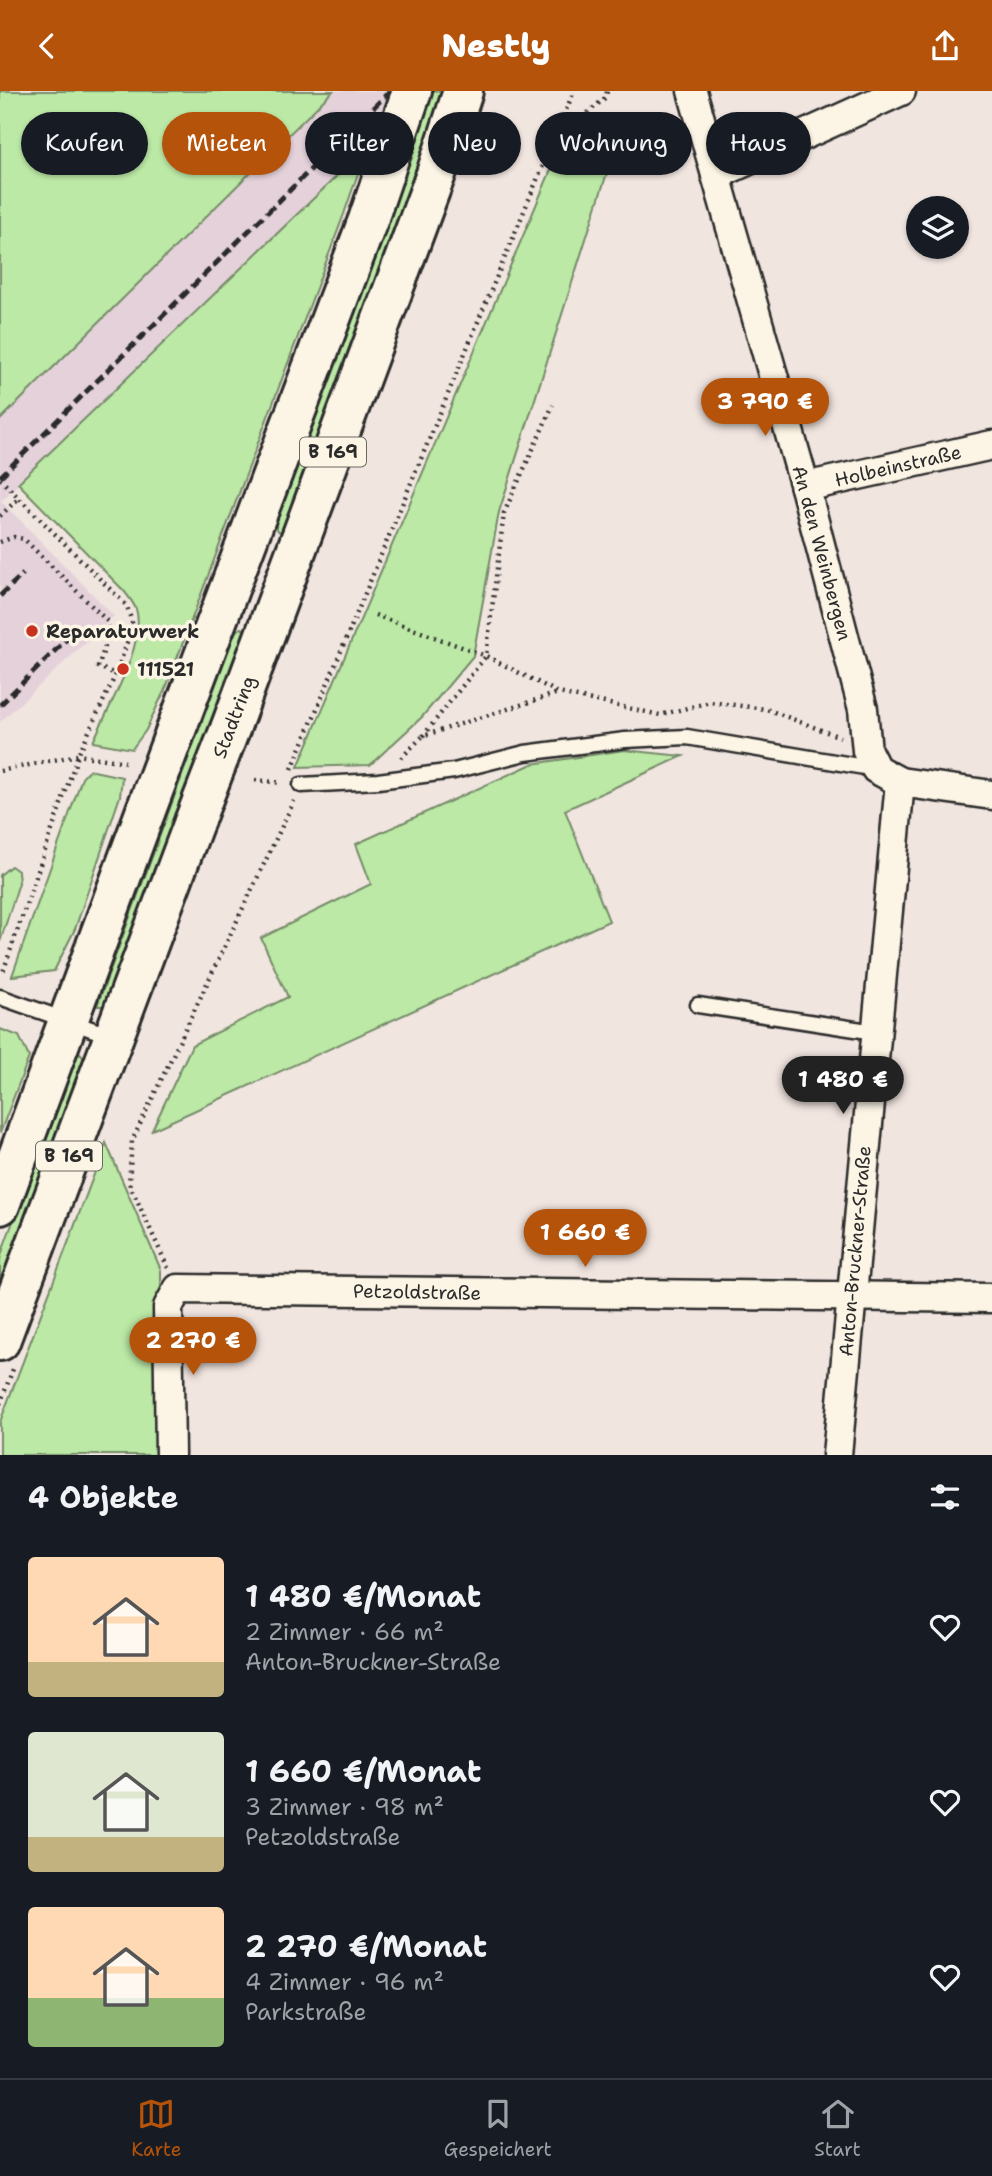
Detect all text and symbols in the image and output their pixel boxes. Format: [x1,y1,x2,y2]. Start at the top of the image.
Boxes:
text: Nestly [441,24,551,67]
icon: back [28,27,66,65]
icon: share [926,27,964,65]
chip: Kaufen [21,112,148,175]
chip: Mieten [162,112,291,175]
chip: Filter [305,112,414,175]
chip: Neu [428,112,521,175]
chip: Wohnung [535,112,692,175]
chip: Haus [706,112,811,175]
map controls [906,196,969,259]
button: layers [906,196,969,259]
pin: 3 790 € [700,379,830,438]
text: 3 790 € [717,386,813,416]
road number: B 169 [300,437,366,467]
street label: Holbeinstraße [832,439,964,493]
street label: An den Weinbergen [787,463,857,643]
place label: Reparaturwerk [46,619,199,644]
marker: Reparaturwerk [24,623,40,639]
place label: 111521 [137,657,194,682]
marker: 111521 [115,661,131,677]
street label: Stadtring [207,672,261,762]
pin: 1 480 € [778,1056,908,1116]
text: 1 480 € [798,1064,888,1094]
road number: B 169 [36,1141,102,1171]
street label: Anton-Bruckner-Straße [833,1145,877,1357]
pin: 1 660 € [520,1209,650,1269]
text: 1 660 € [540,1217,630,1247]
street label: Petzoldstraße [353,1278,481,1306]
pin: 2 270 € [128,1317,258,1377]
text: 2 270 € [145,1325,241,1355]
text: 4 Objekte [28,1477,178,1518]
icon: filters [926,1478,964,1516]
text: 1 480 €/Monat [245,1576,481,1617]
icon: home [84,1585,168,1669]
icon: heart [926,1608,964,1646]
text: 2 Zimmer · 66 m² [245,1617,444,1647]
text: Anton-Bruckner-Straße [245,1647,501,1677]
text: 1 660 €/Monat [245,1751,481,1792]
icon: home [84,1760,168,1844]
icon: heart [926,1783,964,1821]
text: 3 Zimmer · 98 m² [245,1792,444,1822]
text: Petzoldstraße [245,1822,401,1852]
text: 2 270 €/Monat [245,1926,487,1967]
icon: home [84,1935,168,2019]
icon: heart [926,1958,964,1996]
text: 4 Zimmer · 96 m² [245,1967,444,1997]
text: Parkstraße [245,1997,366,2027]
tab: Karte [131,2095,181,2162]
tab: Gespeichert [444,2095,552,2162]
tab: Start [814,2095,861,2162]

